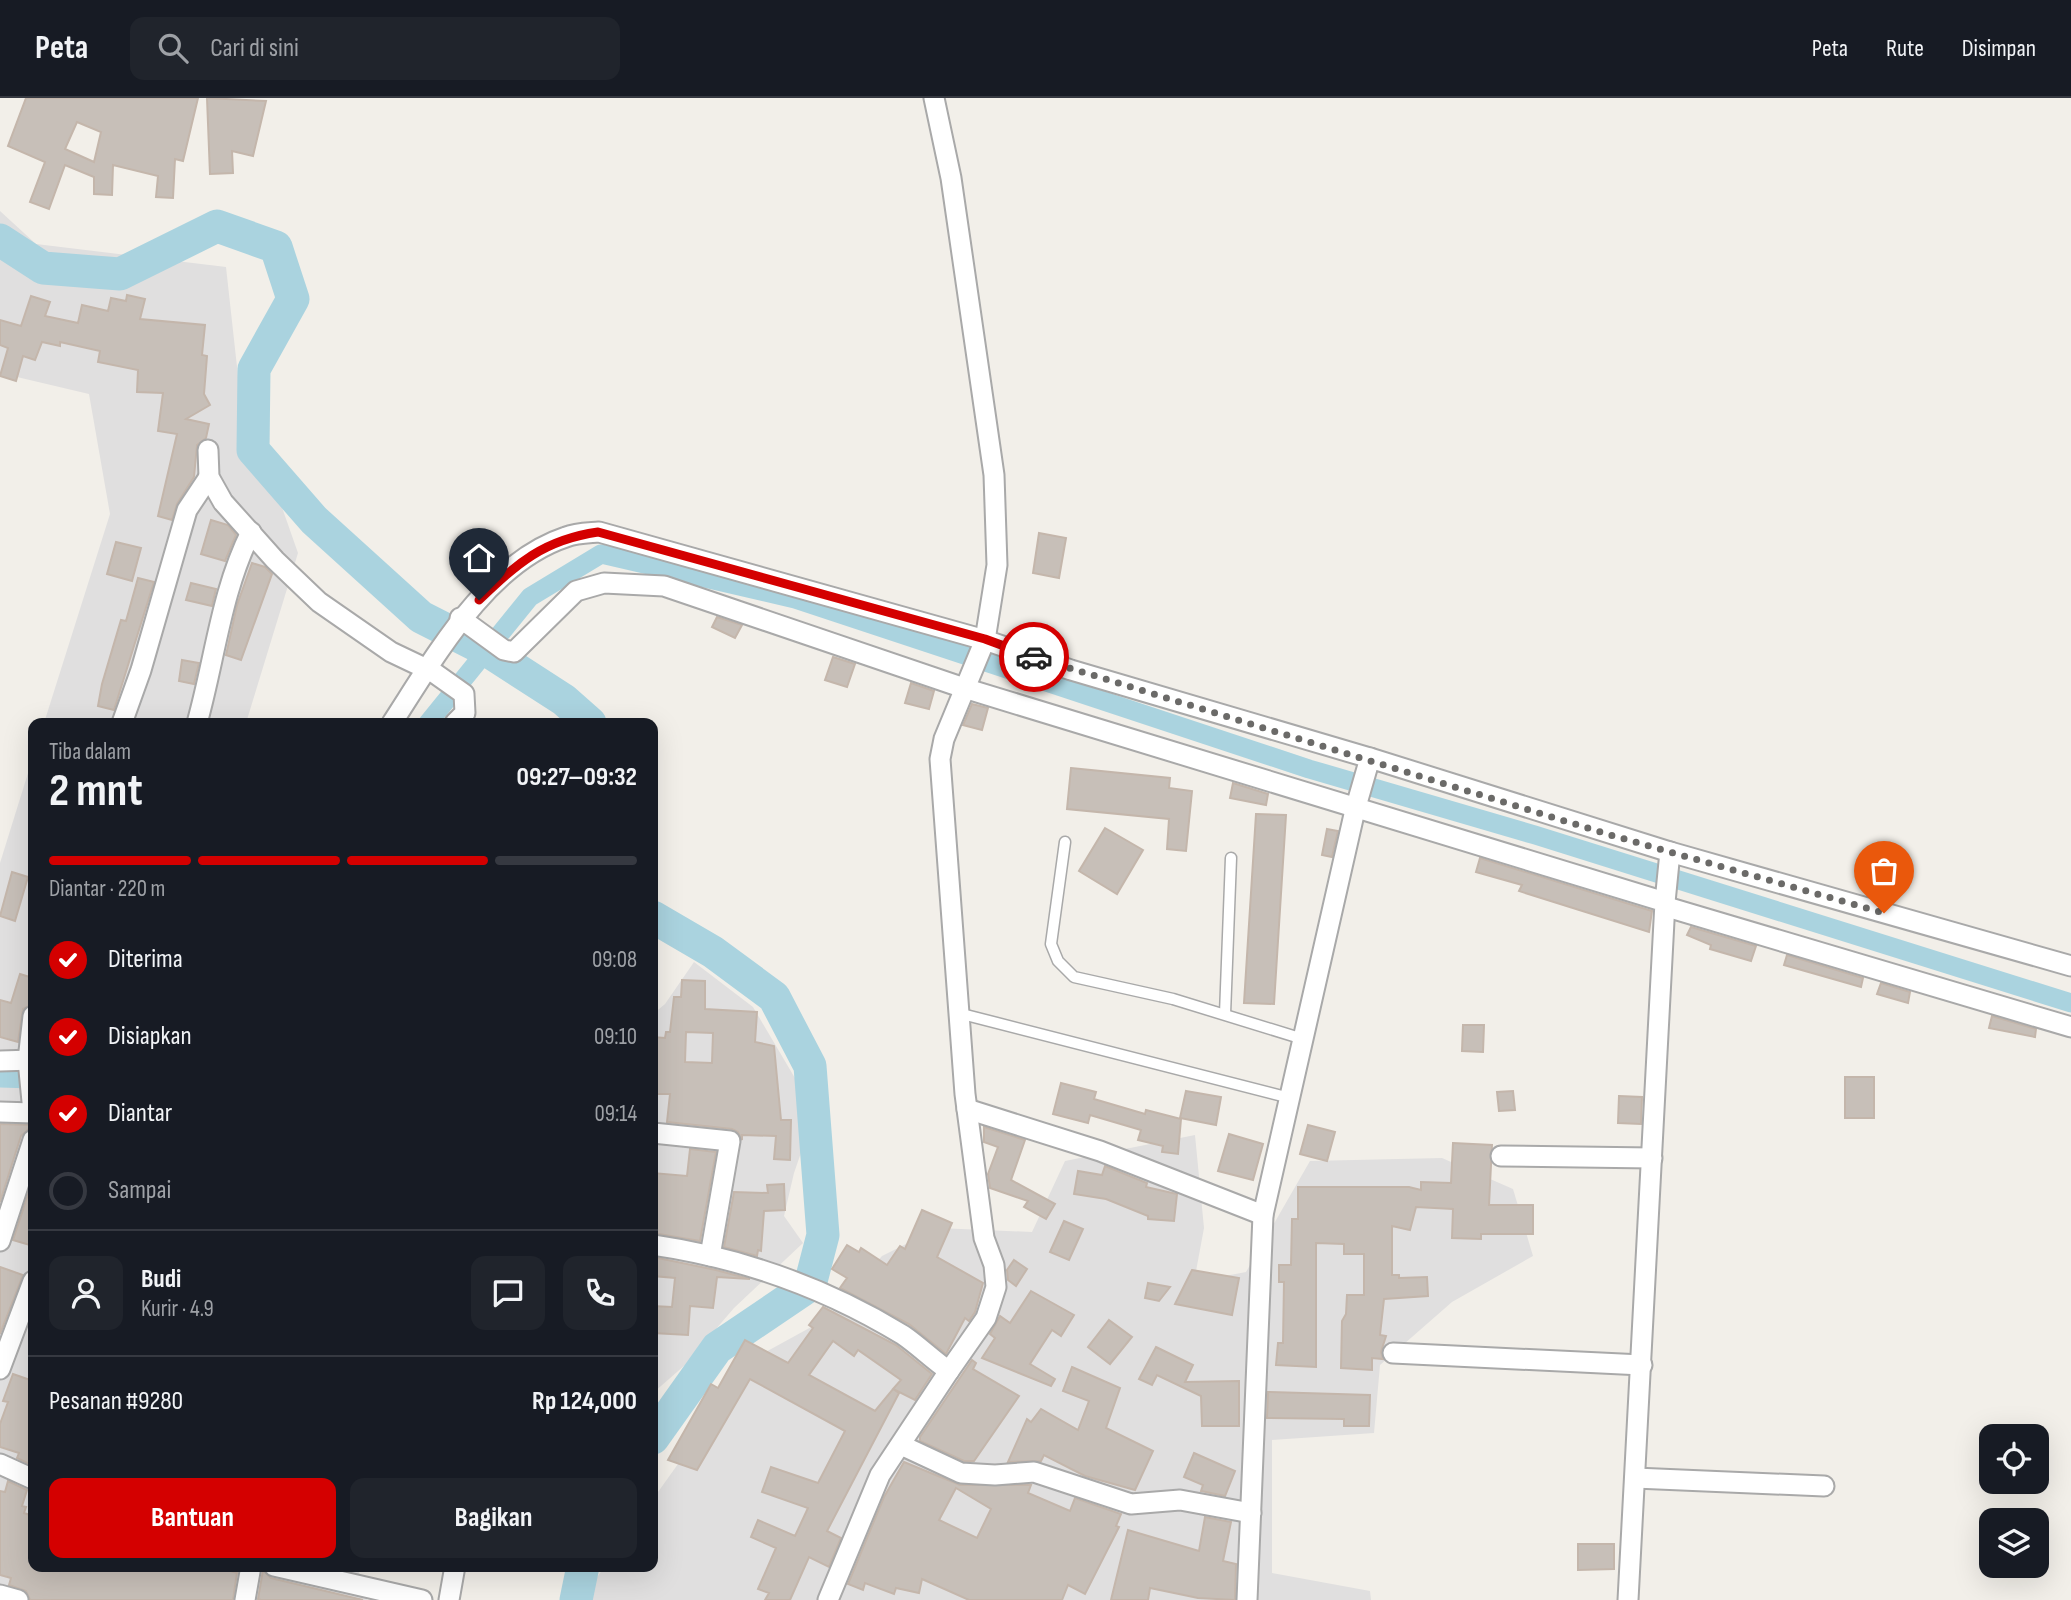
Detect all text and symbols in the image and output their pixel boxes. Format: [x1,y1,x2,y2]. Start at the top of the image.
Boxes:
search box [130,17,620,80]
text: Peta [35,28,88,68]
icon: search [154,29,192,67]
text: Cari di sini [210,33,299,64]
text: Peta [1812,34,1848,63]
text: Rute [1886,34,1924,63]
text: Disimpan [1962,34,2036,63]
pin [449,528,509,600]
icon: home [460,539,498,577]
courier [999,622,1069,692]
icon: car [1015,638,1053,676]
text: Tiba dalam [49,738,131,766]
text: 09:27–09:32 [517,762,637,793]
text: 2 mnt [49,764,143,819]
pin [1854,841,1914,913]
icon: bag [1865,852,1903,890]
text: Diantar · 220 m [49,875,165,903]
icon: check [49,941,87,979]
text: Diterima [108,944,183,975]
text: 09:08 [592,946,637,974]
icon: check [49,1018,87,1056]
text: Disiapkan [108,1021,192,1052]
text: 09:10 [594,1023,637,1051]
icon: check [49,1095,87,1133]
text: Diantar [108,1098,172,1129]
text: 09:14 [595,1100,637,1128]
text: Sampai [108,1175,171,1206]
button: person [49,1256,123,1330]
button: chat [471,1256,545,1330]
button: phone [563,1256,637,1330]
text: Budi [141,1264,181,1295]
text: Kurir · 4.9 [141,1295,214,1323]
text: Pesanan #9280 [49,1386,183,1417]
text: Rp 124,000 [532,1386,637,1417]
map controls [1979,1424,2049,1578]
button: locate [1979,1424,2049,1494]
button: Bantuan [49,1478,336,1558]
button: Bagikan [350,1478,637,1558]
button: layers [1979,1508,2049,1578]

